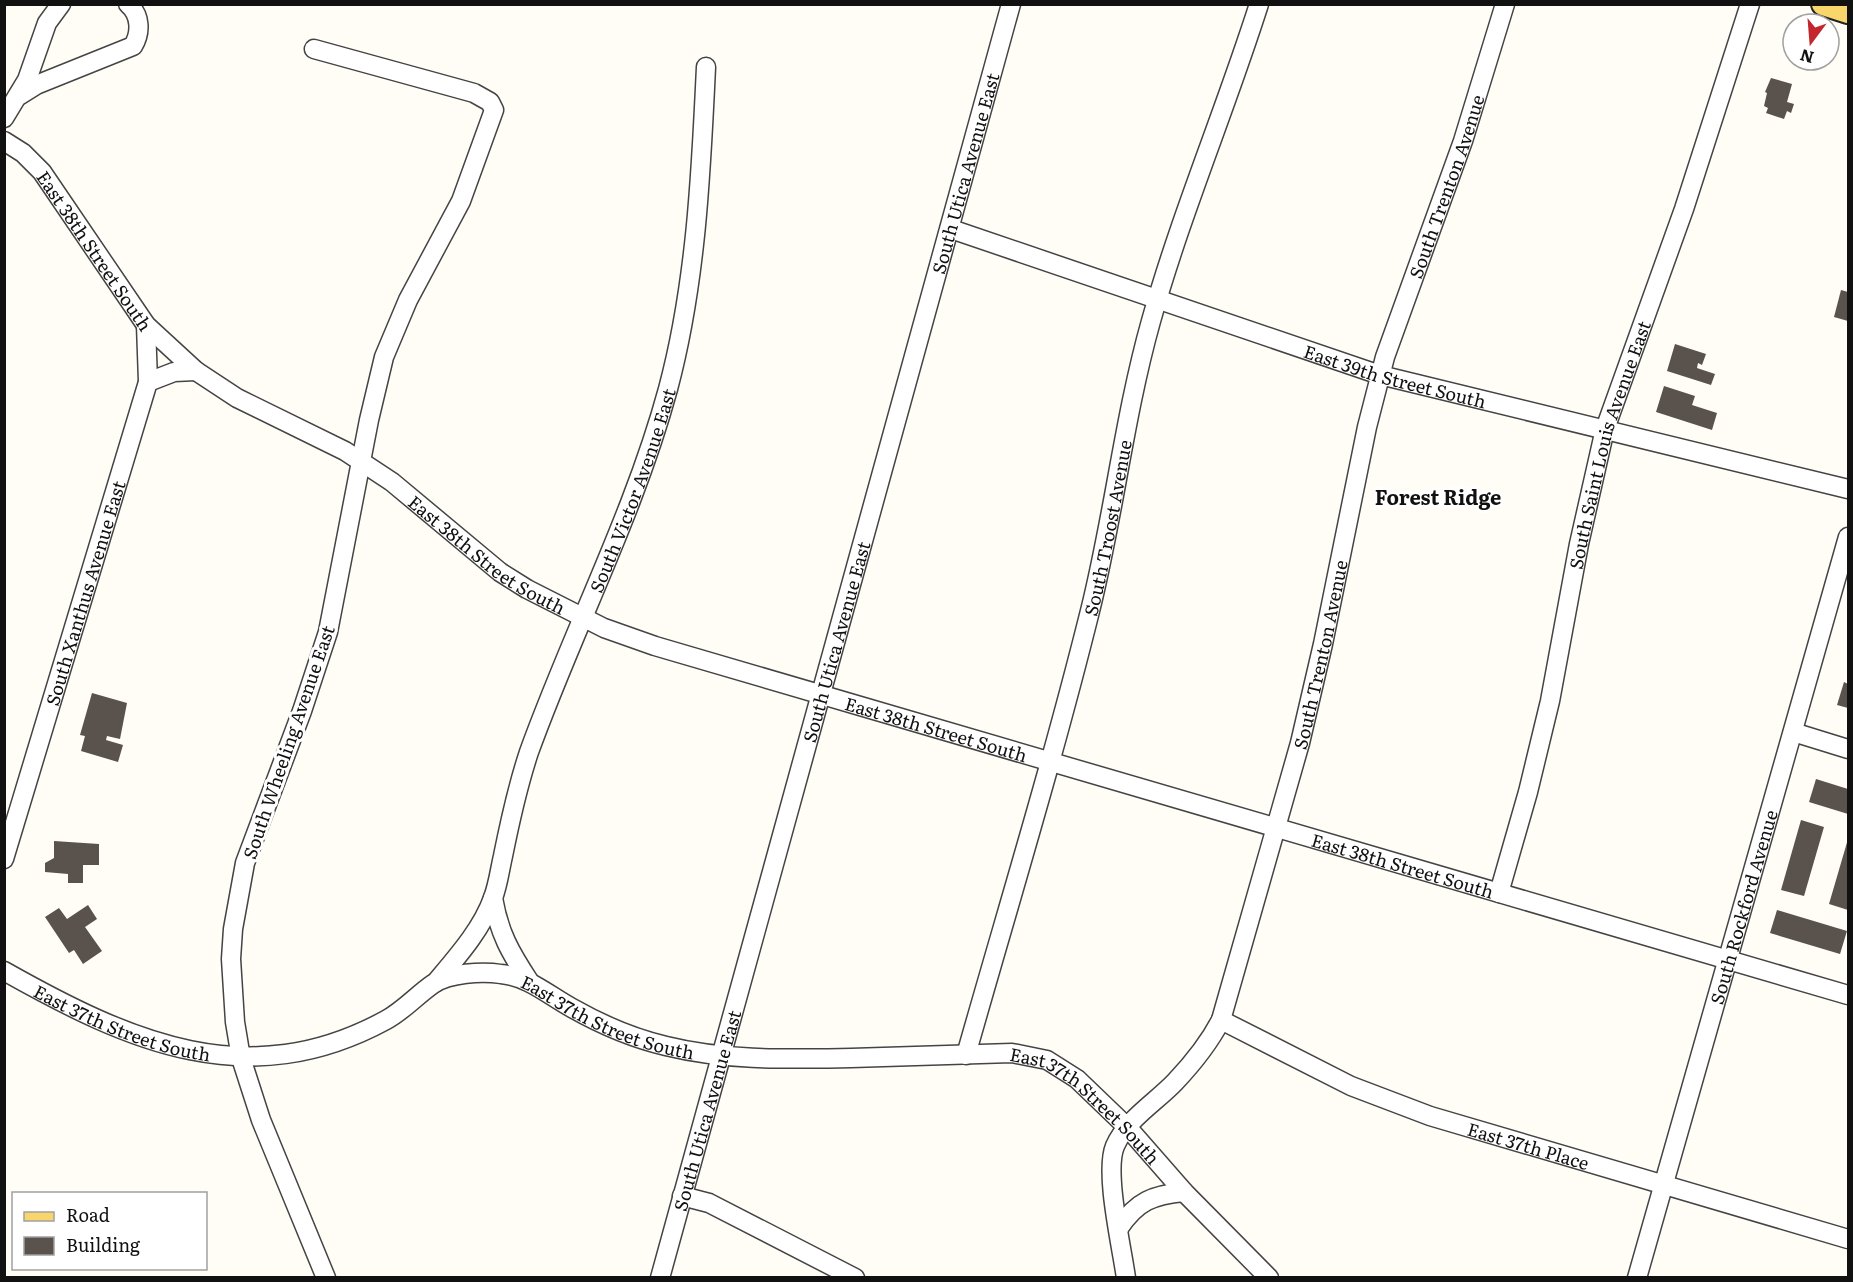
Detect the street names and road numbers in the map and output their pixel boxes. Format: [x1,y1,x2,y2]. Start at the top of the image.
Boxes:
street label: South Utica Avenue East [924,69,1005,277]
street label: South Trenton Avenue [1401,91,1490,282]
street label: East 38th Street South [31,165,160,336]
street label: South Saint Louis Avenue East [1561,316,1657,571]
street label: East 39th Street South [1301,337,1489,414]
street label: South Victor Avenue East [582,384,681,596]
street label: South Troost Avenue [1076,437,1137,619]
street label: South Xanthus Avenue East [38,476,131,709]
street label: East 38th Street South [403,488,571,620]
street label: South Utica Avenue East [795,537,876,745]
street label: South Trenton Avenue [1285,557,1353,752]
street label: South Wheeling Avenue East [235,621,341,862]
street label: East 38th Street South [842,689,1031,768]
street label: South Rockford Avenue [1702,806,1783,1007]
street label: East 38th Street South [1308,825,1497,904]
street label: East 37th Street South [517,967,697,1065]
street label: East 37th Street South [30,977,213,1067]
street label: South Utica Avenue East [666,1006,747,1214]
street label: East 37th Street South [1008,1039,1167,1170]
street label: East 37th Place [1464,1114,1593,1176]

